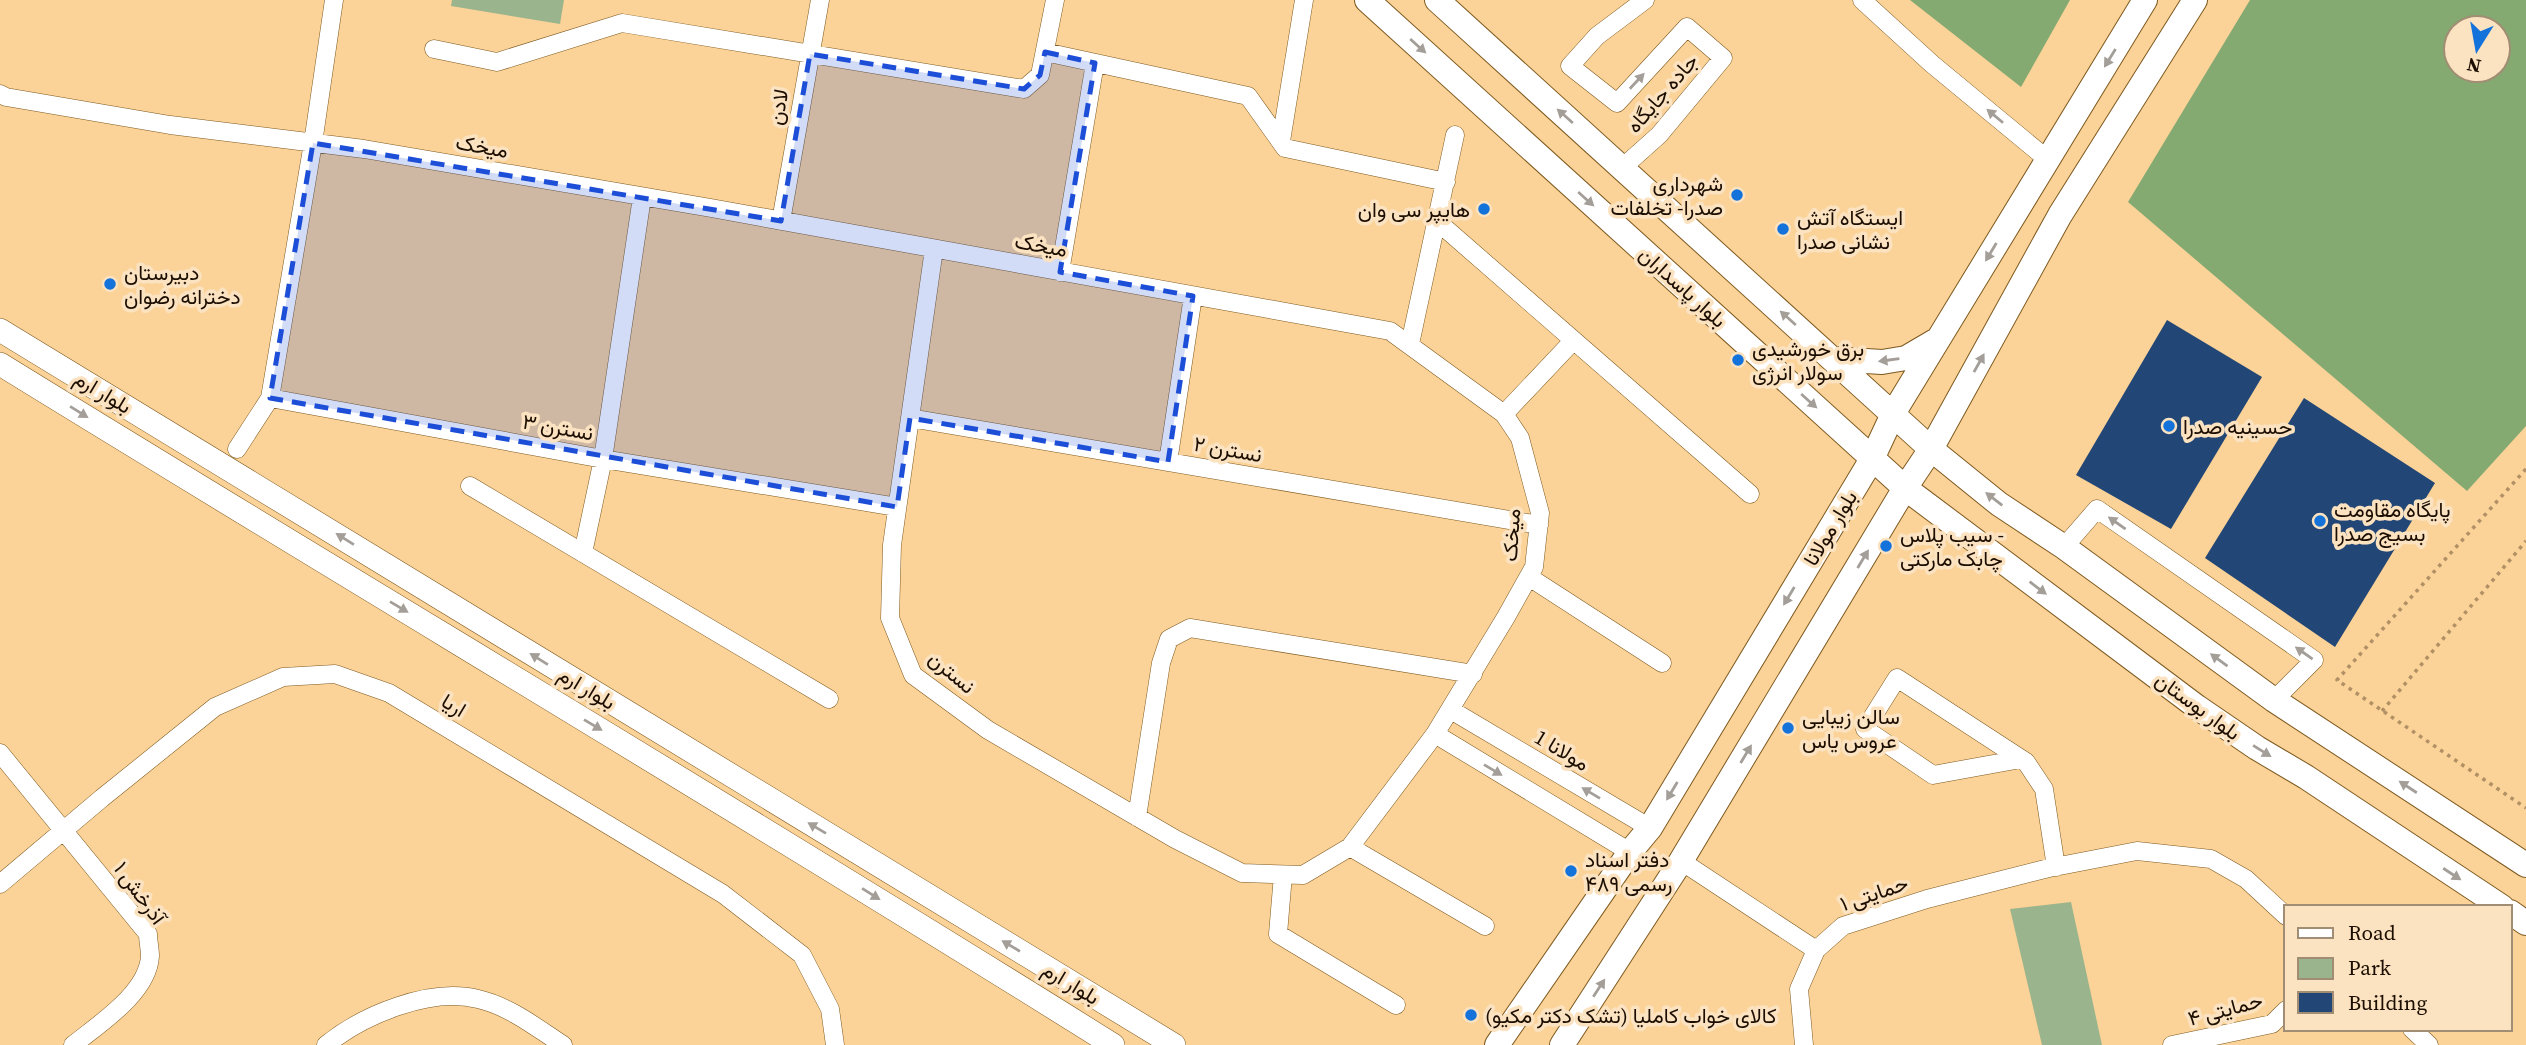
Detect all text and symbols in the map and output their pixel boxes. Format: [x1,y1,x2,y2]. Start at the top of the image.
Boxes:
north arrow [2442,14,2512,84]
one-way arrow [1409,38,1427,54]
street label: جاده جایگاه [1619,47,1705,139]
one-way arrow [2103,49,2116,68]
text: N [2464,52,2483,80]
one-way arrow [1629,73,1645,90]
street label: لادن [761,87,795,127]
one-way arrow [1556,108,1574,124]
one-way arrow [1986,109,2003,124]
street label: میخک [453,127,511,165]
place label: شهرداری صدرا- تخلفات [1610,169,1723,222]
marker: شهرداری صدرا- تخلفات [1729,187,1745,203]
one-way arrow [1577,191,1595,207]
place label: هایپر سی وان [1358,195,1470,224]
marker: هایپر سی وان [1476,201,1492,217]
place label: ایستگاه آتش نشانی صدرا [1797,203,1903,256]
marker: ایستگاه آتش نشانی صدرا [1775,221,1791,237]
street label: میخک [1012,226,1070,264]
street label: بلوار پاسداران [1633,240,1733,334]
one-way arrow [1985,243,1997,262]
place label: دبیرستان دخترانه رضوان [124,258,241,311]
marker: دبیرستان دخترانه رضوان [102,276,118,292]
one-way arrow [1779,310,1797,326]
place label: برق خورشیدی سولار انرژی [1752,334,1864,387]
marker: برق خورشیدی سولار انرژی [1730,352,1746,368]
one-way arrow [1973,353,1984,373]
one-way arrow [1878,355,1900,366]
street label: بلوار ارم [69,364,137,420]
one-way arrow [1800,393,1817,409]
one-way arrow [69,406,89,419]
street label: نسترن ۳ [520,406,596,448]
place label: حسینیه صدرا [2183,412,2292,441]
marker: حسینیه صدرا [2161,418,2177,434]
street label: نسترن ۲ [1192,429,1264,469]
street label: بلوار مولانا [1796,485,1864,571]
one-way arrow [1985,493,2003,507]
place label: پایگاه مقاومت بسیج صدرا [2334,495,2451,548]
street label: میخک [1495,508,1527,562]
marker: پایگاه مقاومت بسیج صدرا [2312,513,2328,529]
one-way arrow [2108,516,2126,530]
place label: سیب پلاس - چابک مارکتی [1900,520,2004,573]
one-way arrow [336,533,355,546]
marker: سیب پلاس - چابک مارکتی [1878,538,1894,554]
one-way arrow [1856,549,1869,568]
one-way arrow [2029,581,2047,595]
one-way arrow [1783,587,1796,606]
one-way arrow [389,601,408,614]
street label: نسترن [922,644,982,700]
one-way arrow [2295,646,2313,660]
one-way arrow [529,652,548,665]
one-way arrow [2210,653,2228,667]
street label: بلوار ارم [553,660,621,716]
street label: بلوار بوستان [2149,665,2247,747]
street label: اریا [436,686,472,724]
place label: سالن زیبایی عروس یاس [1802,702,1900,755]
one-way arrow [584,719,603,731]
marker: سالن زیبایی عروس یاس [1780,720,1796,736]
street label: مولانا 1 [1529,722,1595,778]
one-way arrow [1739,744,1752,763]
one-way arrow [2252,744,2271,757]
one-way arrow [1484,763,1503,776]
one-way arrow [2398,781,2417,794]
one-way arrow [1666,782,1678,801]
one-way arrow [1582,787,1601,800]
one-way arrow [807,821,826,834]
place label: دفتر اسناد رسمی ۴۸۹ [1585,845,1672,898]
street label: آذرخش ۱ [107,856,174,932]
marker: دفتر اسناد رسمی ۴۸۹ [1563,863,1579,879]
one-way arrow [2443,867,2462,880]
street label: حمایتی ۱ [1836,868,1912,918]
one-way arrow [862,888,881,901]
legend [2284,905,2512,1031]
text: Road [2348,918,2396,947]
one-way arrow [1001,940,1021,953]
text: Park [2348,953,2392,982]
street label: بلوار ارم [1037,955,1105,1011]
one-way arrow [1592,978,1605,997]
street label: حمایتی ۴ [2184,985,2266,1033]
text: Building [2348,988,2427,1017]
place label: کالای خواب کاملیا (تشک دکتر مکیو) [1485,1001,1776,1030]
marker: کالای خواب کاملیا (تشک دکتر مکیو) [1463,1007,1479,1023]

